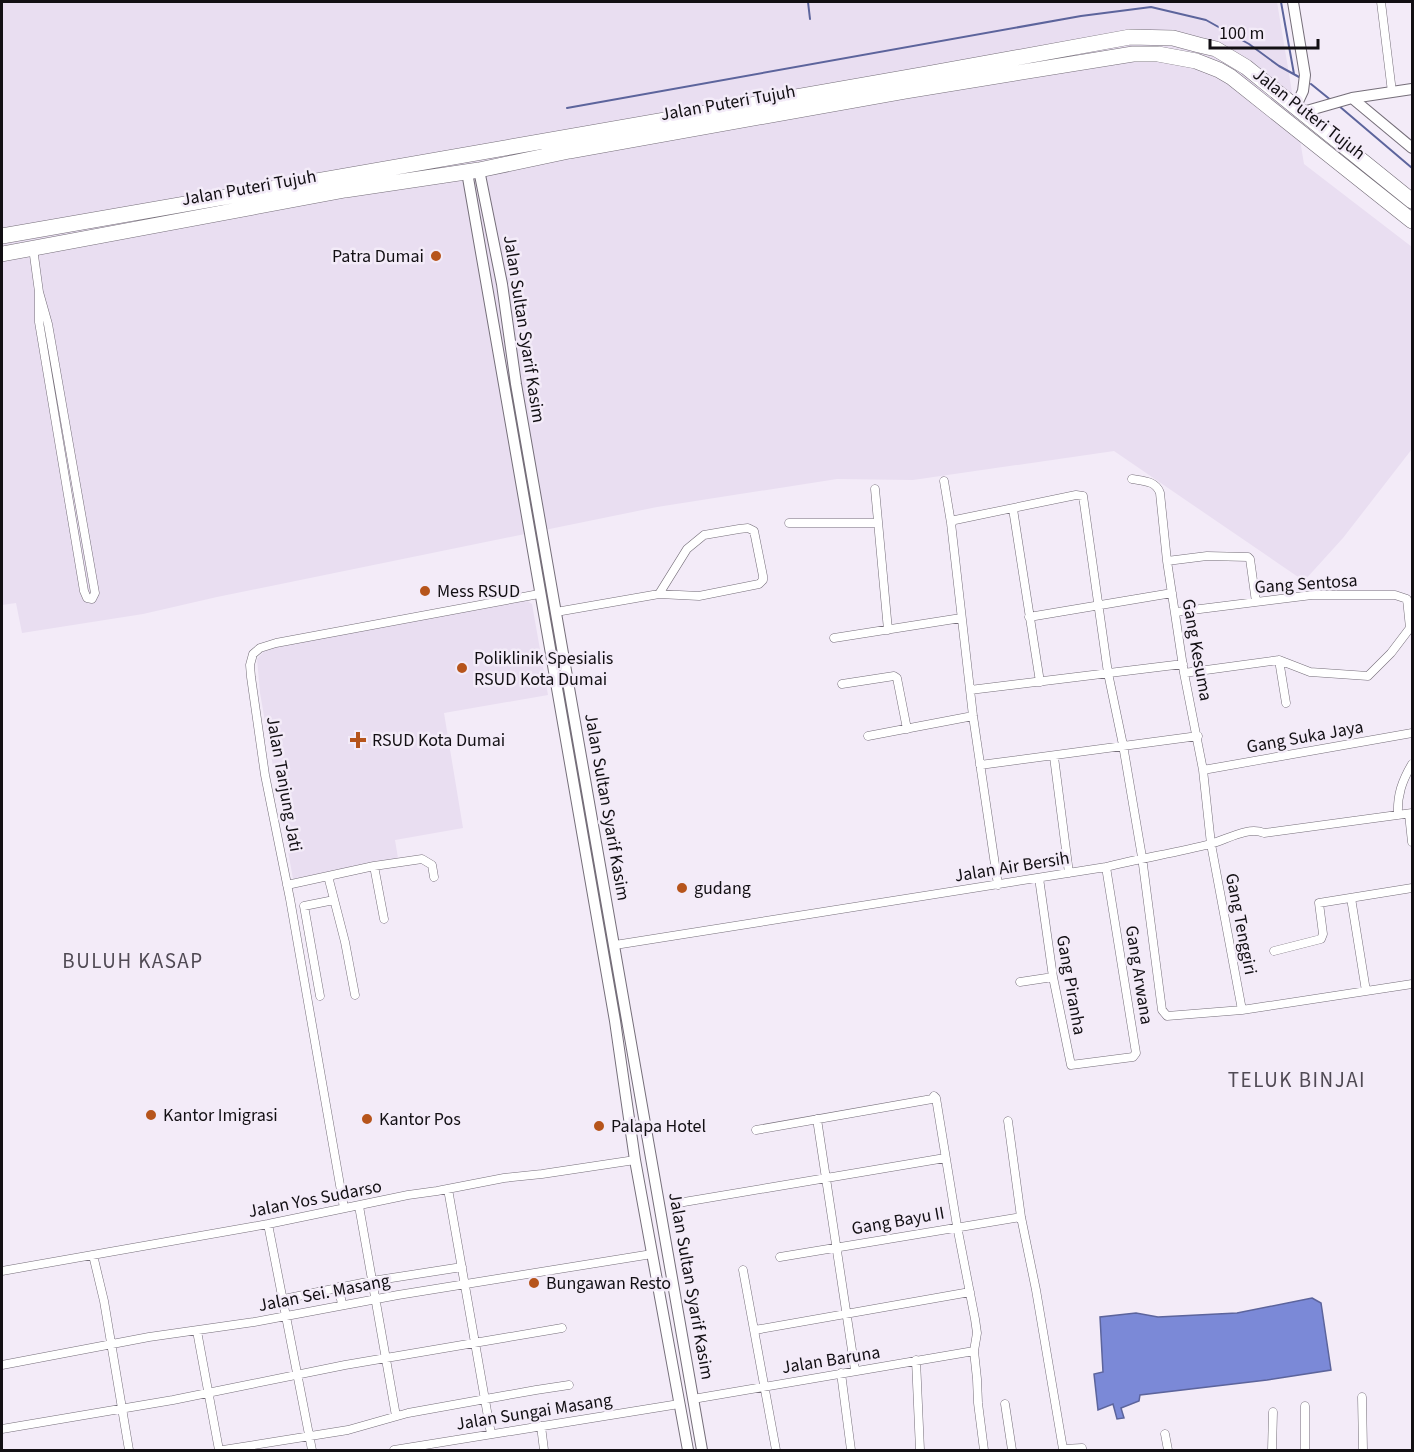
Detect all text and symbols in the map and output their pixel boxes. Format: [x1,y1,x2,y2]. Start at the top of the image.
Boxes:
scale bar [1210,12,1318,50]
text: 100 m [1219,21,1264,46]
street label: Jalan Puteri Tujuh [1248,62,1370,166]
street label: Jalan Puteri Tujuh [659,79,797,127]
street label: Jalan Puteri Tujuh [180,164,318,212]
street label: Jalan Sultan Syarif Kasim [497,233,551,425]
place label: Patra Dumai [332,244,424,269]
marker: Patra Dumai [429,249,443,263]
street label: Gang Sentosa [1254,568,1358,600]
place label: Mess RSUD [437,579,520,604]
marker: Mess RSUD [418,584,432,598]
street label: Gang Kesuma [1176,597,1218,703]
place label: Poliklinik Spesialis RSUD Kota Dumai [474,646,613,692]
marker: Poliklinik Spesialis RSUD Kota Dumai [455,661,469,675]
street label: Jalan Sultan Syarif Kasim [578,711,636,903]
street label: Jalan Tanjung Jati [260,714,308,854]
street label: Gang Suka Jaya [1245,714,1365,760]
place label: RSUD Kota Dumai [372,728,505,753]
marker: RSUD Kota Dumai [349,731,367,749]
street label: Jalan Air Bersih [953,846,1071,888]
street label: Gang Tenggiri [1219,871,1263,977]
place label: gudang [694,876,751,901]
marker: gudang [675,881,689,895]
street label: Gang Arwana [1119,924,1159,1026]
street label: Gang Piranha [1050,933,1092,1037]
district label: BULUH KASAP [62,946,204,976]
district label: TELUK BINJAI [1228,1065,1366,1095]
place label: Kantor Imigrasi [163,1103,278,1128]
place label: Kantor Pos [379,1107,461,1132]
marker: Kantor Imigrasi [144,1108,158,1122]
marker: Kantor Pos [360,1112,374,1126]
place label: Palapa Hotel [611,1114,706,1139]
marker: Palapa Hotel [592,1119,606,1133]
street label: Jalan Yos Sudarso [246,1174,384,1224]
street label: Jalan Sultan Syarif Kasim [662,1190,720,1382]
street label: Gang Bayu II [850,1201,946,1241]
street label: Jalan Sei. Masang [256,1268,392,1318]
place label: Bungawan Resto [546,1271,671,1296]
marker: Bungawan Resto [527,1276,541,1290]
street label: Jalan Baruna [780,1340,882,1380]
street label: Jalan Sungai Masang [454,1387,614,1437]

